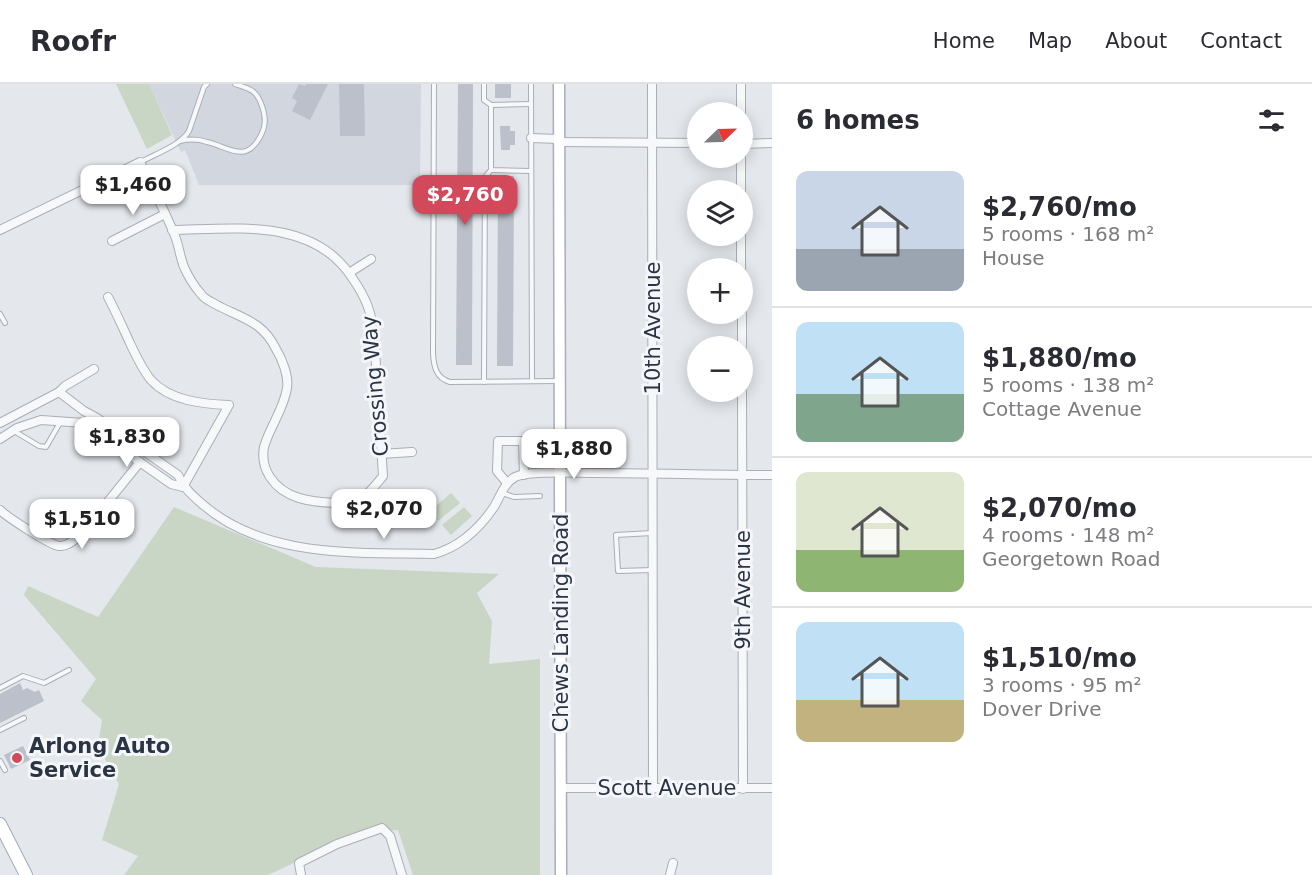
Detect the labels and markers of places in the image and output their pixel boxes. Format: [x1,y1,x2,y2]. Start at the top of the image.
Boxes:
pin: $1,460 [84,165,182,216]
pin: $2,760 [416,175,514,226]
pin: $1,830 [78,417,176,468]
pin: $1,880 [525,429,623,480]
pin: $2,070 [335,489,433,540]
pin: $1,510 [33,499,131,550]
place label: Arlong Auto Service [29,734,170,782]
marker: Arlong Auto Service [10,751,24,765]

